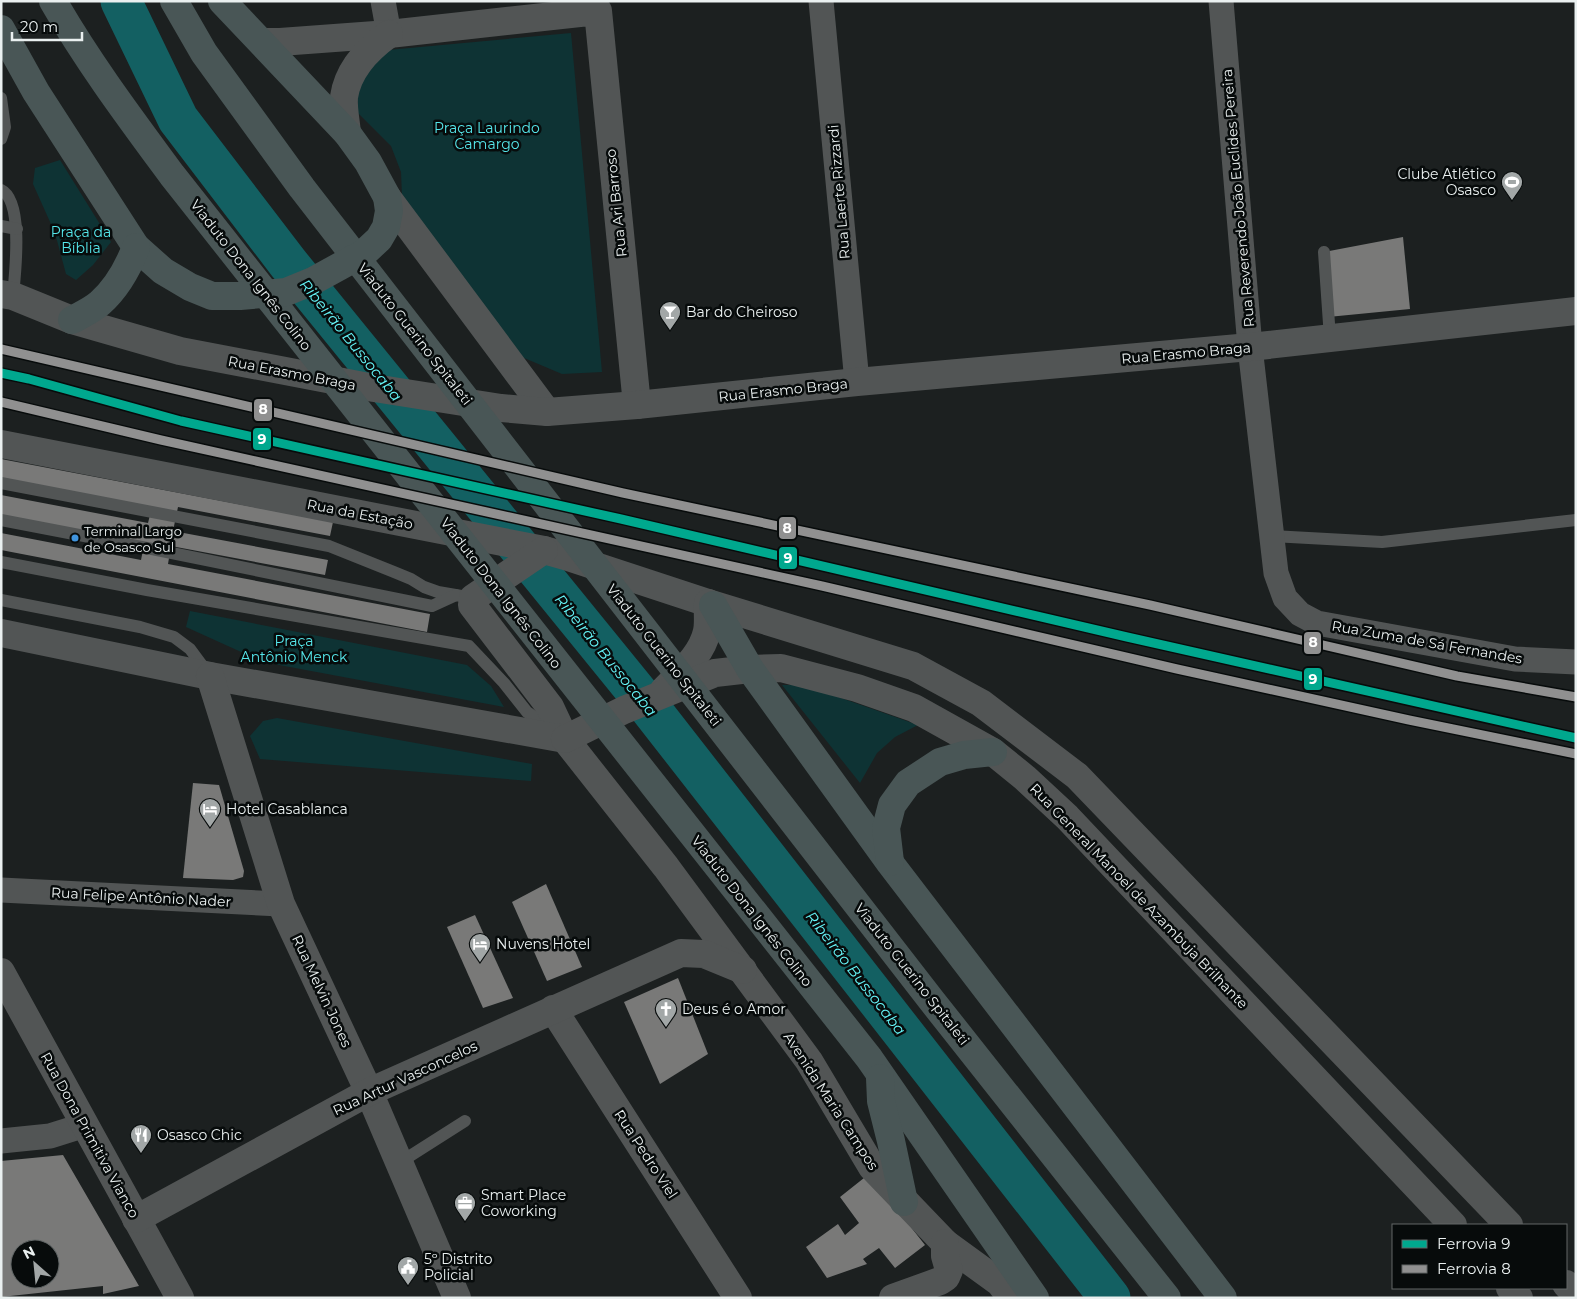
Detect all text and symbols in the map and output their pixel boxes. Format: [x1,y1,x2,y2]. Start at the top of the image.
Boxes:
scale bar [12,10,82,42]
text: 20 m [20,17,58,36]
street label: Rua Reverendo João Euclides Pereira [1218,68,1258,328]
park label: Praça Laurindo Camargo [434,119,540,153]
street label: Rua Laerte Rizzardi [824,124,854,260]
street label: Rua Ari Barroso [601,148,631,258]
place label: Clube Atlético Osasco [1397,165,1496,199]
sports icon: Clube Atlético Osasco [1500,170,1524,201]
street label: Viaduto Dona Ignês Colino [187,196,316,354]
park label: Praça da Bíblia [51,223,111,257]
street label: Viaduto Guerino Spitaleti [354,259,476,409]
water label: Ribeirão Bussocaba [296,275,406,405]
bar icon: Bar do Cheiroso [658,300,682,331]
place label: Bar do Cheiroso [686,303,798,321]
street label: Rua Erasmo Braga [1120,338,1252,368]
street label: Rua Erasmo Braga [226,352,358,394]
street label: Rua Erasmo Braga [717,374,849,406]
line badge: 8 [253,398,273,422]
text: 8 [258,400,268,418]
line badge: 9 [252,427,272,451]
text: 9 [258,430,267,448]
street label: Rua da Estação [305,495,415,533]
street label: Viaduto Dona Ignês Colino [437,514,566,672]
line badge: 8 [778,516,797,540]
text: 8 [782,519,792,537]
place label: Terminal Largo de Osasco Sul [84,523,182,555]
marker: Terminal Largo de Osasco Sul [70,533,80,543]
line badge: 9 [778,546,798,570]
text: 9 [784,549,793,567]
street label: Viaduto Guerino Spitaleti [603,580,725,730]
water label: Ribeirão Bussocaba [551,590,661,720]
street label: Rua Zuma de Sá Fernandes [1330,616,1524,668]
line badge: 8 [1303,631,1322,655]
park label: Praça Antônio Menck [241,632,348,666]
text: 8 [1308,633,1318,651]
line badge: 9 [1303,667,1323,691]
text: 9 [1309,670,1318,688]
street label: Rua General Manoel de Azambuja Brilhante [1026,780,1252,1012]
hotel icon: Hotel Casablanca [198,797,222,828]
place label: Hotel Casablanca [226,800,348,818]
street label: Viaduto Dona Ignês Colino [688,832,817,990]
street label: Rua Felipe Antônio Nader [51,883,232,911]
street label: Viaduto Guerino Spitaleti [851,899,973,1049]
water label: Ribeirão Bussocaba [802,907,910,1039]
street label: Rua Melvin Jones [288,932,356,1050]
hotel icon: Nuvens Hotel [468,932,492,963]
place label: Nuvens Hotel [496,935,590,953]
church icon: Deus é o Amor [654,997,678,1028]
place label: Deus é o Amor [682,1000,786,1018]
street label: Avenida Maria Campos [780,1029,882,1174]
street label: Rua Artur Vasconcelos [330,1037,480,1119]
street label: Rua Dona Primitiva Vianco [37,1049,143,1221]
street label: Rua Pedro Viel [610,1106,682,1202]
restaurant icon: Osasco Chic [129,1123,153,1154]
place label: Osasco Chic [157,1126,242,1144]
place label: Smart Place Coworking [481,1186,566,1220]
office icon: Smart Place Coworking [453,1191,477,1222]
legend [1392,1224,1567,1289]
text: Ferrovia 9 [1437,1234,1510,1253]
north arrow [10,1239,60,1289]
text: N [20,1242,38,1263]
place label: 5º Distrito Policial [424,1250,493,1284]
public building icon: 5º Distrito Policial [396,1255,420,1286]
text: Ferrovia 8 [1437,1259,1511,1278]

